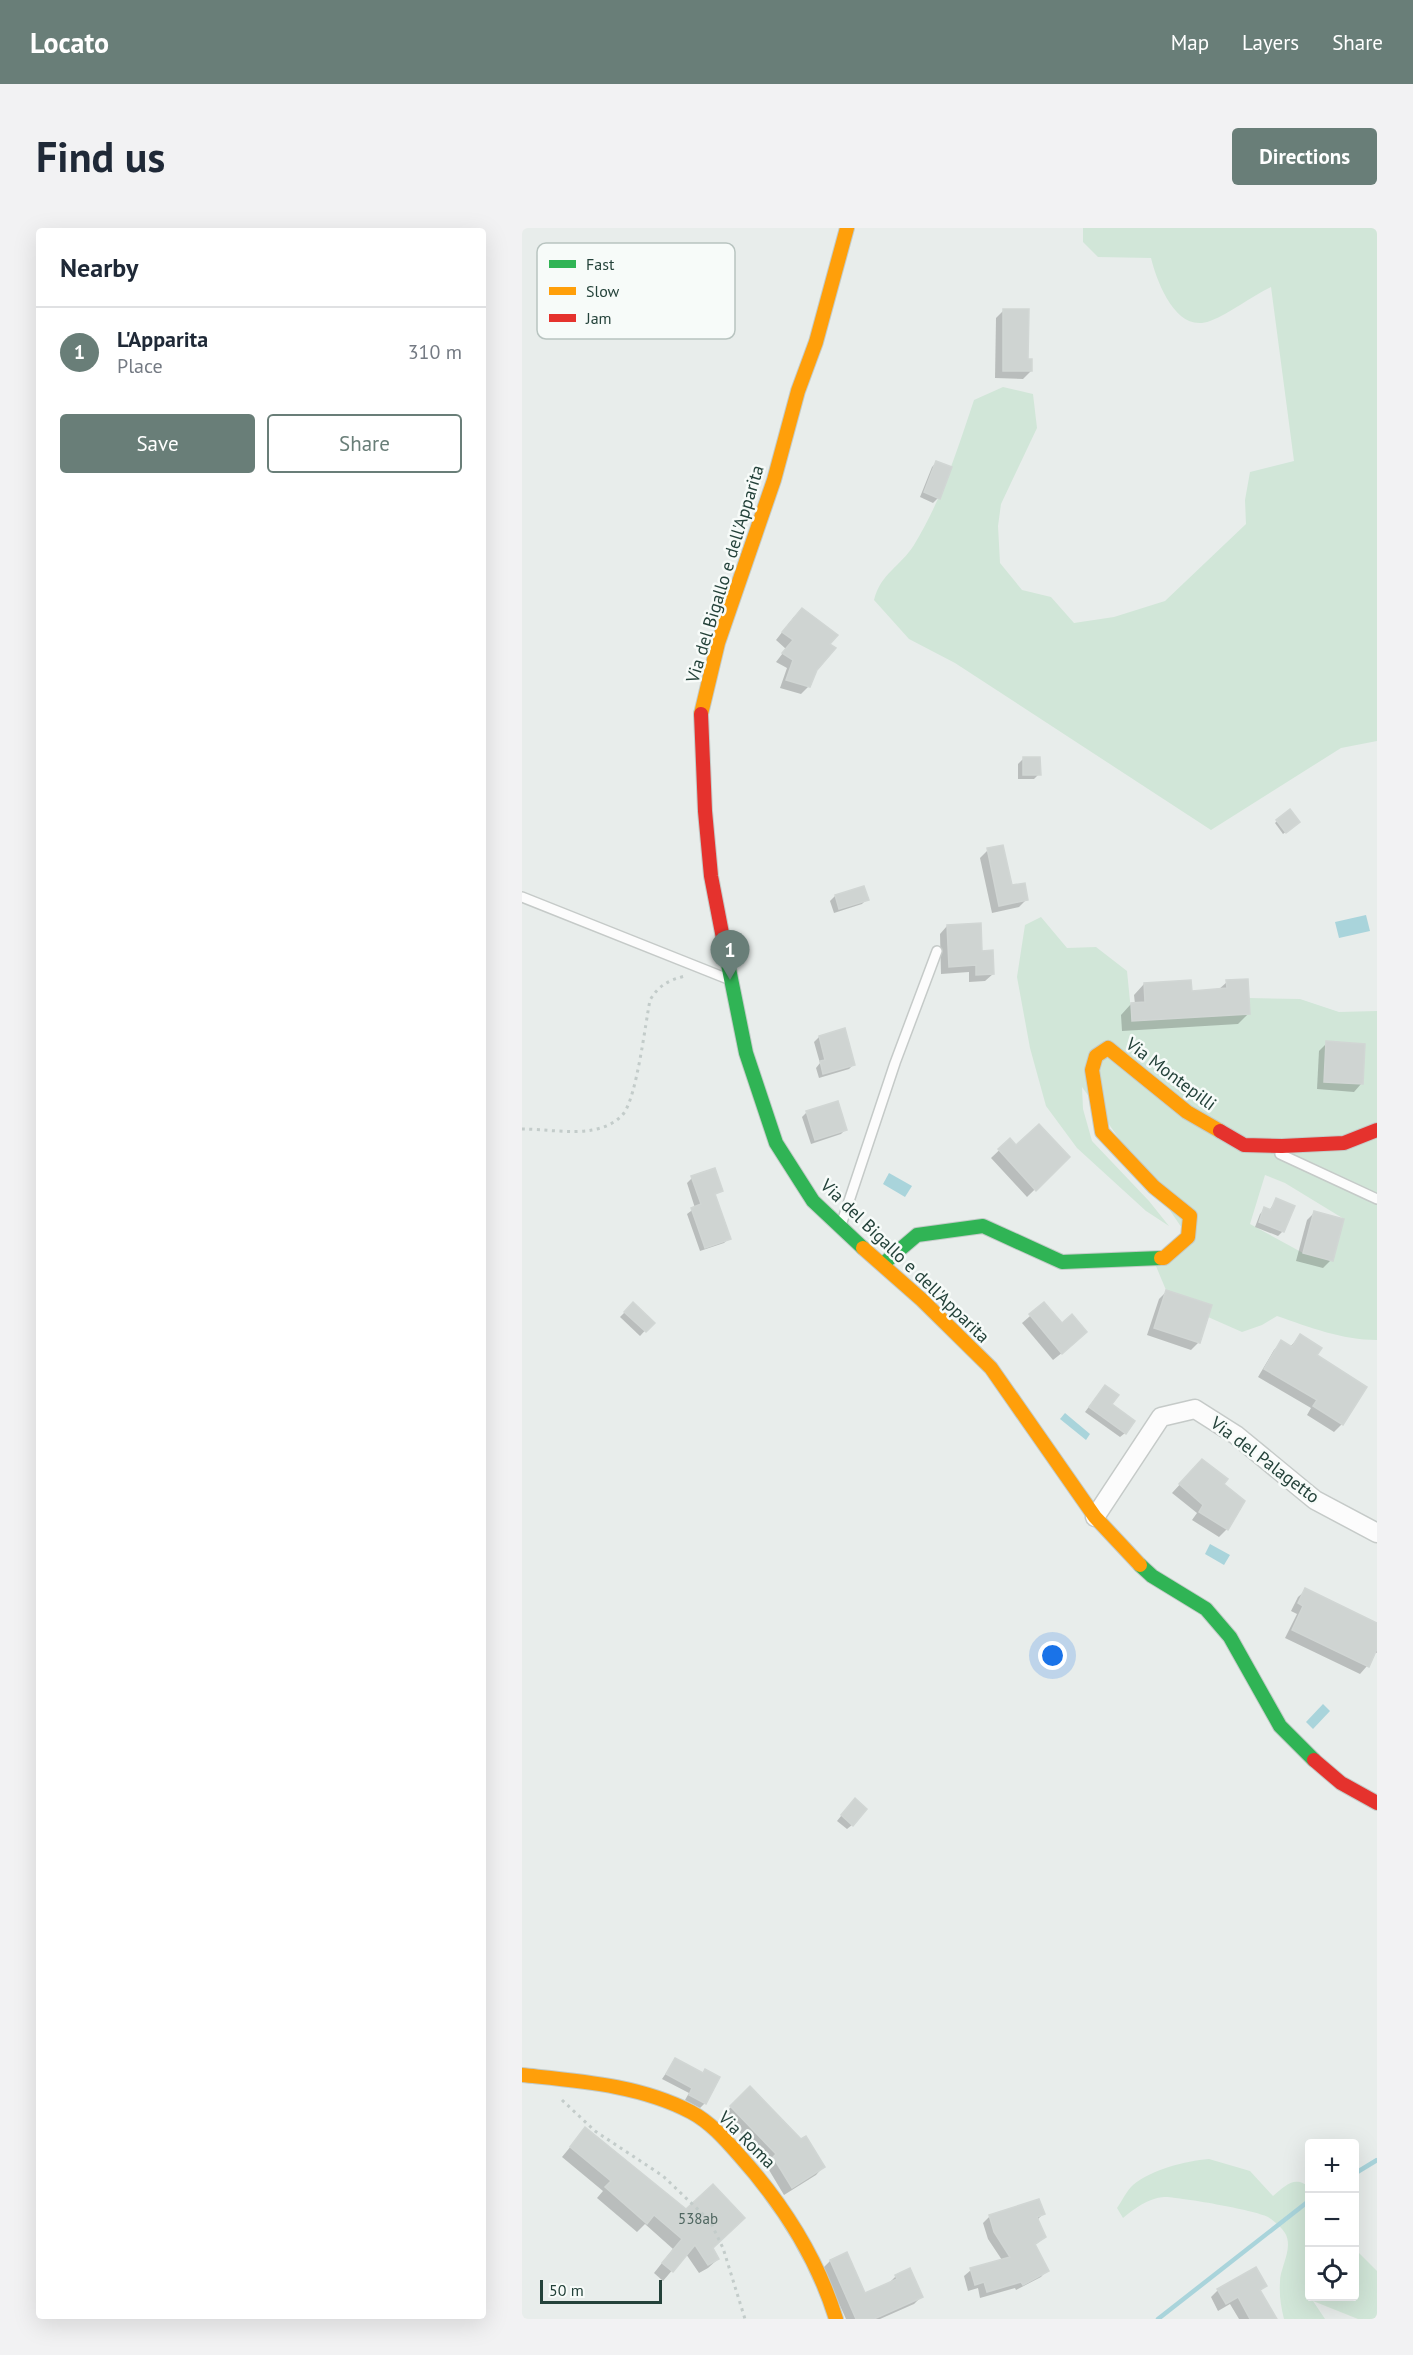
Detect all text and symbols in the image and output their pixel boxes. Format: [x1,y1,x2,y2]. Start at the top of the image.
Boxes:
text: Locato [30,24,109,61]
text: Map [1171,29,1209,56]
text: Layers [1242,29,1299,56]
text: Share [1332,29,1383,56]
button: Directions [1232,128,1377,185]
text: Find us [36,129,165,184]
legend [537,243,735,339]
text: Nearby [60,251,138,284]
text: Fast [586,254,615,274]
text: Slow [586,281,620,301]
text: Jam [585,308,612,328]
text: L'Apparita [117,325,208,353]
text: 1 [74,339,85,365]
text: 310 m [408,339,462,365]
text: Place [117,353,163,379]
button: Save [60,414,255,473]
button: Share [267,414,462,473]
street label: Via del Bigallo e dell'Apparita [680,462,769,686]
pin: 1 [710,930,750,980]
street label: Via Montepilli [1121,1031,1221,1115]
street label: Via del Bigallo e dell'Apparita [815,1173,995,1348]
street label: Via del Palagetto [1205,1410,1324,1508]
your location [1038,1641,1067,1670]
street label: Via Roma [713,2105,781,2173]
map controls [1305,2139,1359,2301]
button: + [1305,2139,1359,2193]
button: − [1305,2193,1359,2247]
house number: 538ab [678,2209,718,2228]
button: locate [1305,2247,1359,2301]
scale bar [540,2277,662,2304]
text: 50 m [549,2280,584,2300]

